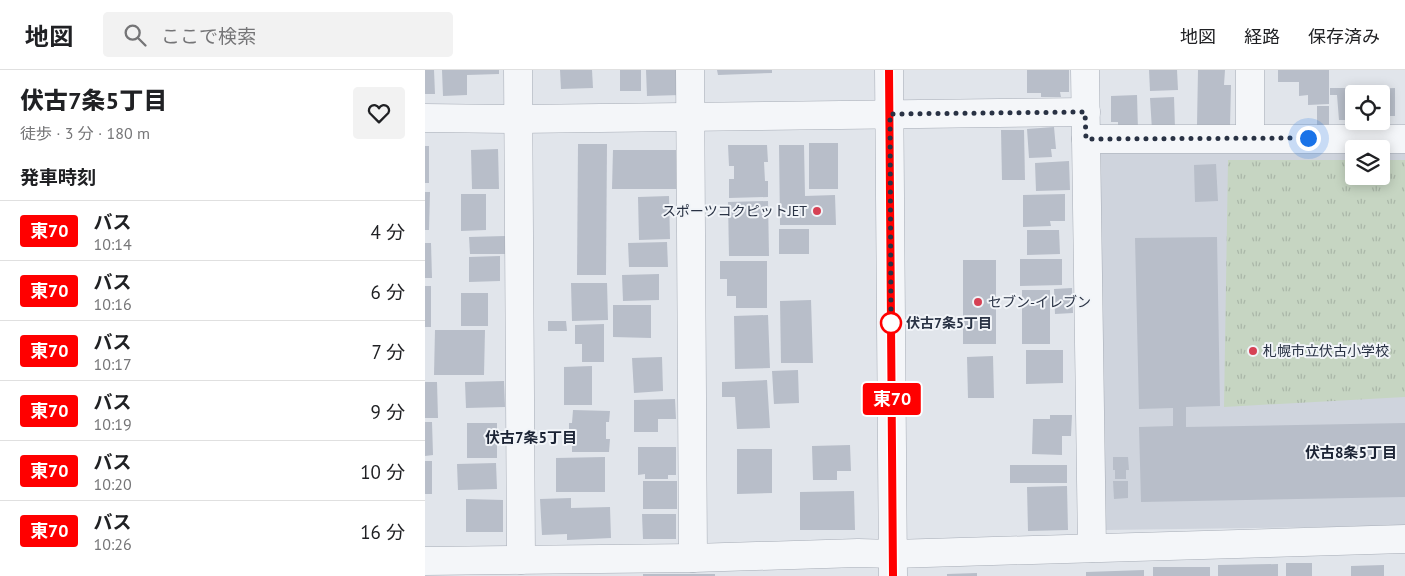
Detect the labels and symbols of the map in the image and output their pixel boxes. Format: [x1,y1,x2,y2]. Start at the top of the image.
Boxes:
your location [1296,126,1321,151]
place label: スポーツコクピットJET [662,202,807,220]
marker: スポーツコクピットJET [811,205,823,217]
place label: セブン-イレブン [988,293,1091,311]
marker: セブン-イレブン [972,296,984,308]
marker: 伏古7条5丁目 [880,312,902,334]
place label: 伏古7条5丁目 [906,314,992,332]
place label: 札幌市立伏古小学校 [1263,342,1389,360]
marker: 札幌市立伏古小学校 [1247,345,1259,357]
line badge: 東70 [863,383,921,415]
district label: 伏古7条5丁目 [485,428,577,447]
district label: 伏古8条5丁目 [1305,443,1397,462]

